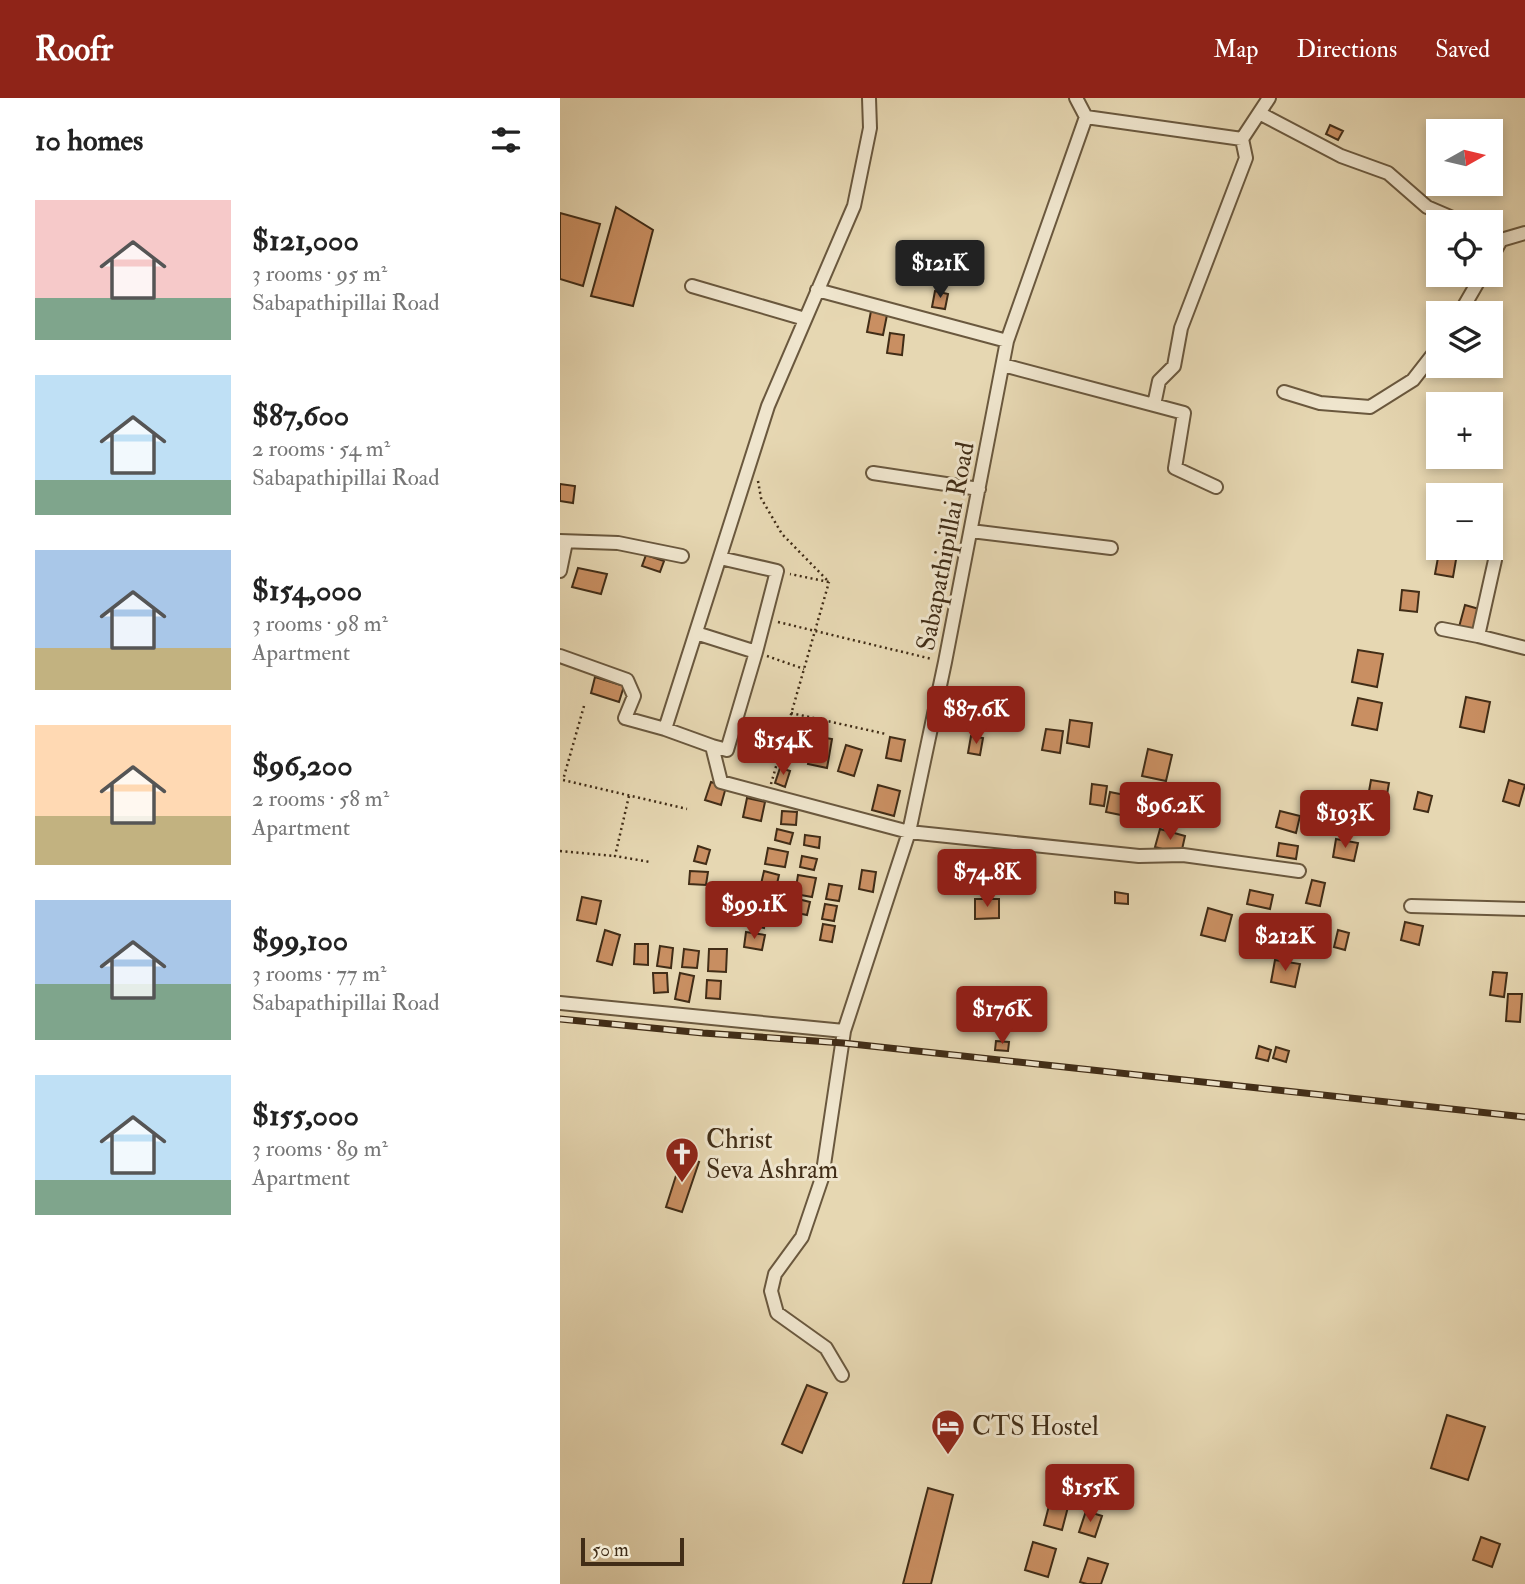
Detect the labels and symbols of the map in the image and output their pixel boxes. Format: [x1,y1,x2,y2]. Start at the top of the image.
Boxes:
north arrow [1426,119,1503,196]
pin: $121K [891,240,989,300]
street label: Sabapathipillai Road [910,439,983,654]
pin: $87.6K [919,686,1033,746]
pin: $154K [734,718,832,777]
pin: $96.2K [1113,782,1227,842]
pin: $193K [1296,790,1394,850]
pin: $74.8K [930,850,1044,909]
pin: $99.1K [697,882,811,941]
pin: $212K [1236,914,1334,973]
pin: $176K [953,986,1051,1046]
place label: Christ Seva Ashram [706,1124,838,1186]
church icon: Christ Seva Ashram [663,1135,701,1184]
hotel icon: CTS Hostel [929,1407,967,1456]
place label: CTS Hostel [972,1411,1099,1443]
pin: $155K [1041,1464,1139,1524]
scale bar [581,1535,684,1567]

